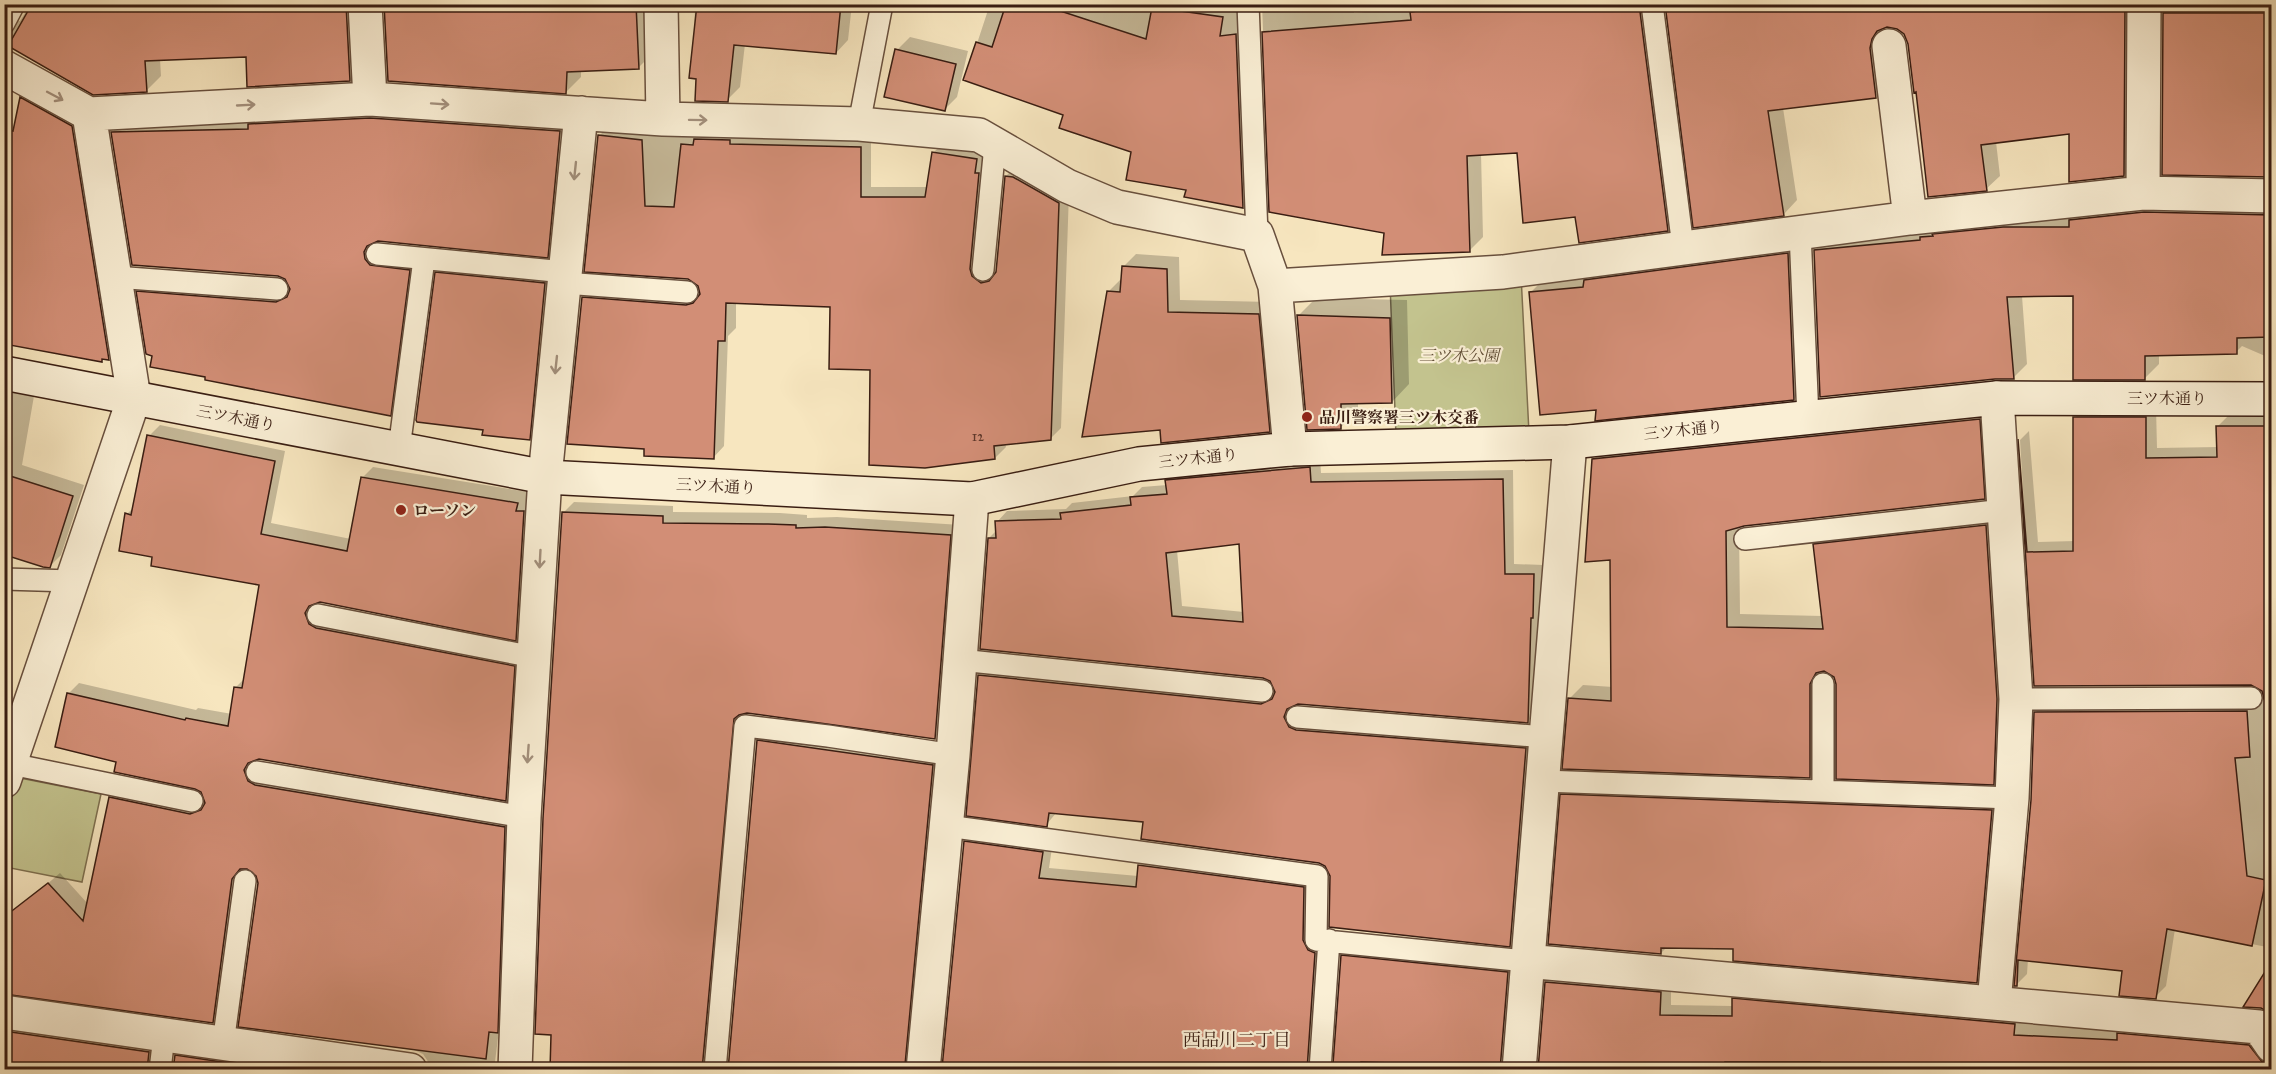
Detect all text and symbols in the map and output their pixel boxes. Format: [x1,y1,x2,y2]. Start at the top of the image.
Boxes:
one-way arrow [46,90,63,102]
one-way arrow [430,98,450,109]
one-way arrow [235,100,255,111]
one-way arrow [687,114,707,126]
one-way arrow [569,161,580,181]
park label: 三ツ木公園 [1419,346,1502,365]
one-way arrow [550,355,561,375]
street label: 三ツ木通り [2127,389,2207,408]
street label: 三ツ木通り [195,401,277,435]
place label: 品川警察署三ツ木交番 [1319,408,1479,427]
marker: 品川警察署三ツ木交番 [1300,410,1314,424]
street label: 三ツ木通り [1642,416,1724,444]
house number: 12 [972,428,984,445]
street label: 三ツ木通り [1157,444,1239,472]
street label: 三ツ木通り [676,474,756,498]
place label: ローソン [413,501,476,520]
marker: ローソン [394,503,408,517]
one-way arrow [534,549,545,569]
one-way arrow [522,744,533,764]
district label: 西品川二丁目 [1183,1029,1291,1051]

